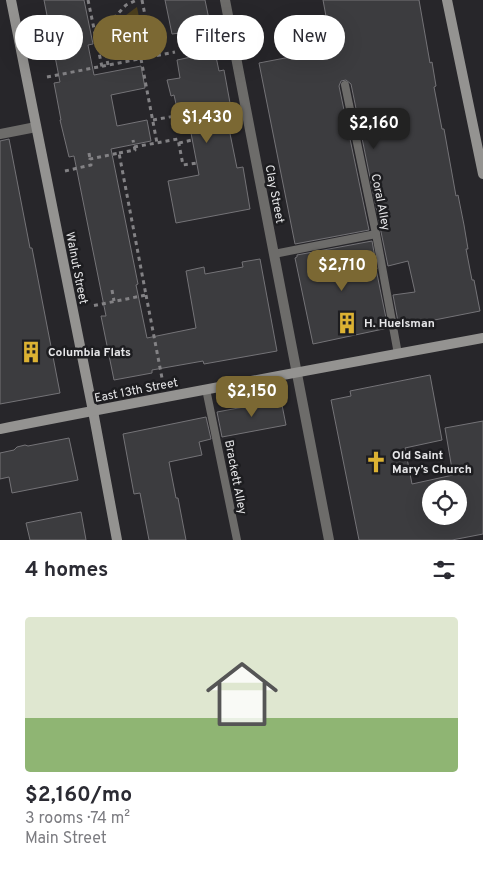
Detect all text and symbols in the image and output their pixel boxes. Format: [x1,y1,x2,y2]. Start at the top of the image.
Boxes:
chip: Buy [15,15,83,60]
chip: Rent [93,15,167,60]
chip: Filters [177,15,264,60]
chip: New [274,15,345,60]
pin: $1,430 [166,102,248,144]
text: $1,430 [182,108,232,128]
pin: $2,160 [333,108,415,150]
text: $2,160 [349,114,399,134]
street label: Clay Street [260,164,288,225]
street label: Coral Alley [367,172,393,232]
street label: Walnut Street [61,231,91,306]
pin: $2,710 [301,250,383,292]
text: $2,710 [318,256,366,276]
building icon: H. Huelsman [334,310,360,336]
place label: H. Huelsman [364,316,435,332]
building icon: Columbia Flats [18,339,44,365]
place label: Columbia Flats [48,345,131,361]
street label: East 13th Street [93,375,179,407]
pin: $2,150 [211,376,293,418]
text: $2,150 [227,382,277,402]
street label: Brackett Alley [220,439,250,516]
place label: Old Saint Mary’s Church [392,448,472,478]
church icon: Old Saint Mary’s Church [363,449,389,475]
map controls [422,480,467,525]
button: locate [422,480,467,525]
icon: filters [430,556,458,584]
text: 4 homes [25,557,108,584]
icon: home [197,649,287,739]
text: $2,160/mo [25,782,132,809]
text: 3 rooms · 74 m² [25,809,130,829]
text: Main Street [25,829,107,849]

